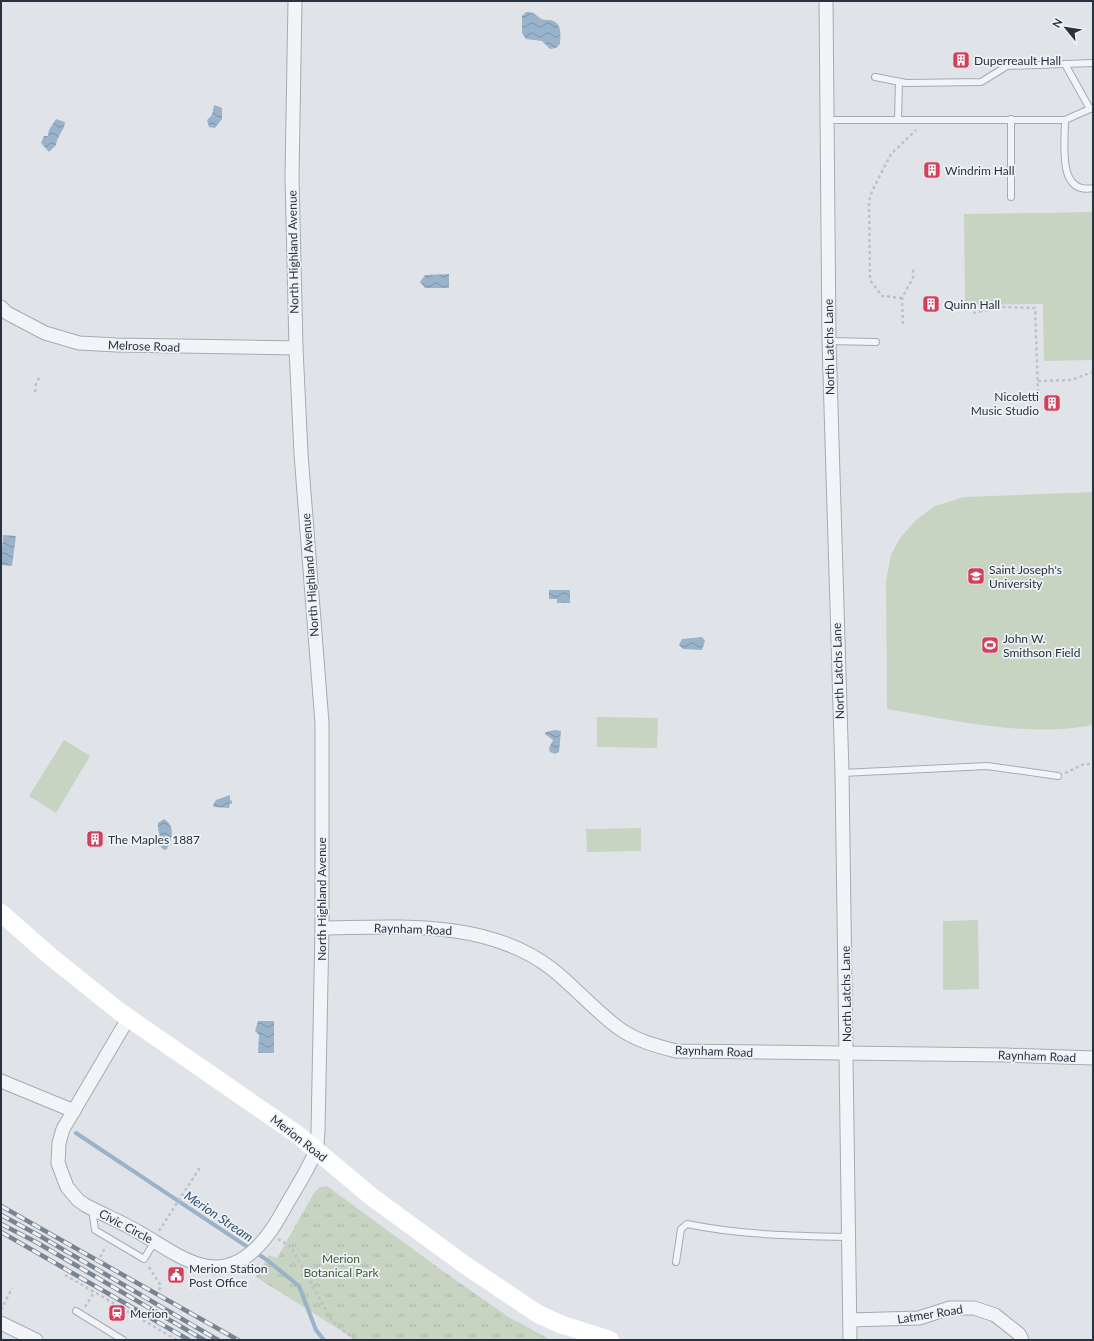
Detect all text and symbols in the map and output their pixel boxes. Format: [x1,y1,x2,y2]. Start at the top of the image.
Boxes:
north arrow [1046,8,1086,48]
text: N [1049,16,1065,30]
building icon: Duperreault Hall [951,50,971,70]
place label: Duperreault Hall [974,53,1061,68]
building icon: Windrim Hall [922,160,942,180]
place label: Windrim Hall [945,163,1014,178]
street label: North Highland Avenue [284,190,302,314]
building icon: Quinn Hall [921,294,941,314]
place label: Quinn Hall [944,297,1000,312]
street label: North Latchs Lane [821,299,837,395]
street label: Melrose Road [108,337,180,355]
place label: Nicoletti Music Studio [971,389,1039,418]
building icon: Nicoletti Music Studio [1042,393,1062,413]
street label: North Highland Avenue [298,513,322,637]
place label: Saint Joseph's University [989,562,1062,591]
school or university icon: Saint Joseph's University [966,566,986,586]
street label: North Latchs Lane [829,623,847,719]
place label: John W. Smithson Field [1003,631,1080,660]
sports icon: John W. Smithson Field [980,635,1000,655]
building icon: The Maples 1887 [85,829,105,849]
place label: The Maples 1887 [108,832,200,847]
street label: North Highland Avenue [314,837,329,961]
street label: Raynham Road [374,920,452,938]
street label: North Latchs Lane [838,946,854,1042]
street label: Raynham Road [675,1042,753,1060]
street label: Raynham Road [998,1047,1076,1065]
street label: Merion Road [268,1111,330,1165]
water label: Merion Stream [182,1187,256,1245]
street label: Civic Circle [97,1206,155,1246]
park label: Merion Botanical Park [303,1251,380,1280]
place label: Merion Station Post Office [189,1261,267,1290]
public building icon: Merion Station Post Office [166,1265,186,1285]
street label: Latmer Road [896,1301,964,1327]
station icon: Merion [107,1303,127,1323]
place label: Merion [130,1306,168,1321]

